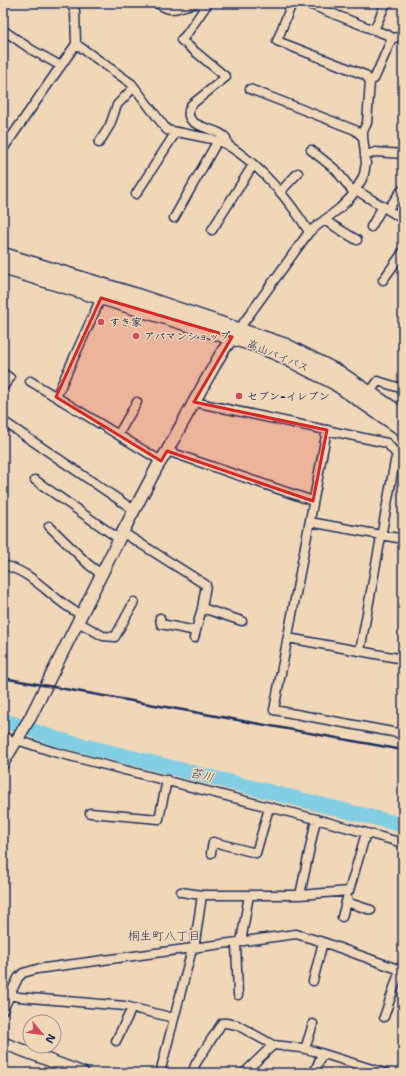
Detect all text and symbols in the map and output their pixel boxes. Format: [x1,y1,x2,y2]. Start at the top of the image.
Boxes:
place label: すき家 [109,315,142,330]
marker: すき家 [96,317,106,327]
place label: アパマンショップ [144,329,230,344]
marker: アパマンショップ [131,331,141,341]
street label: 高山バイパス [245,336,311,376]
place label: セブン-イレブン [247,389,330,404]
marker: セブン-イレブン [234,391,244,401]
water label: 苔川 [188,764,216,786]
district label: 桐生町八丁目 [128,928,200,944]
north arrow [22,1014,62,1054]
text: N [41,1031,59,1046]

